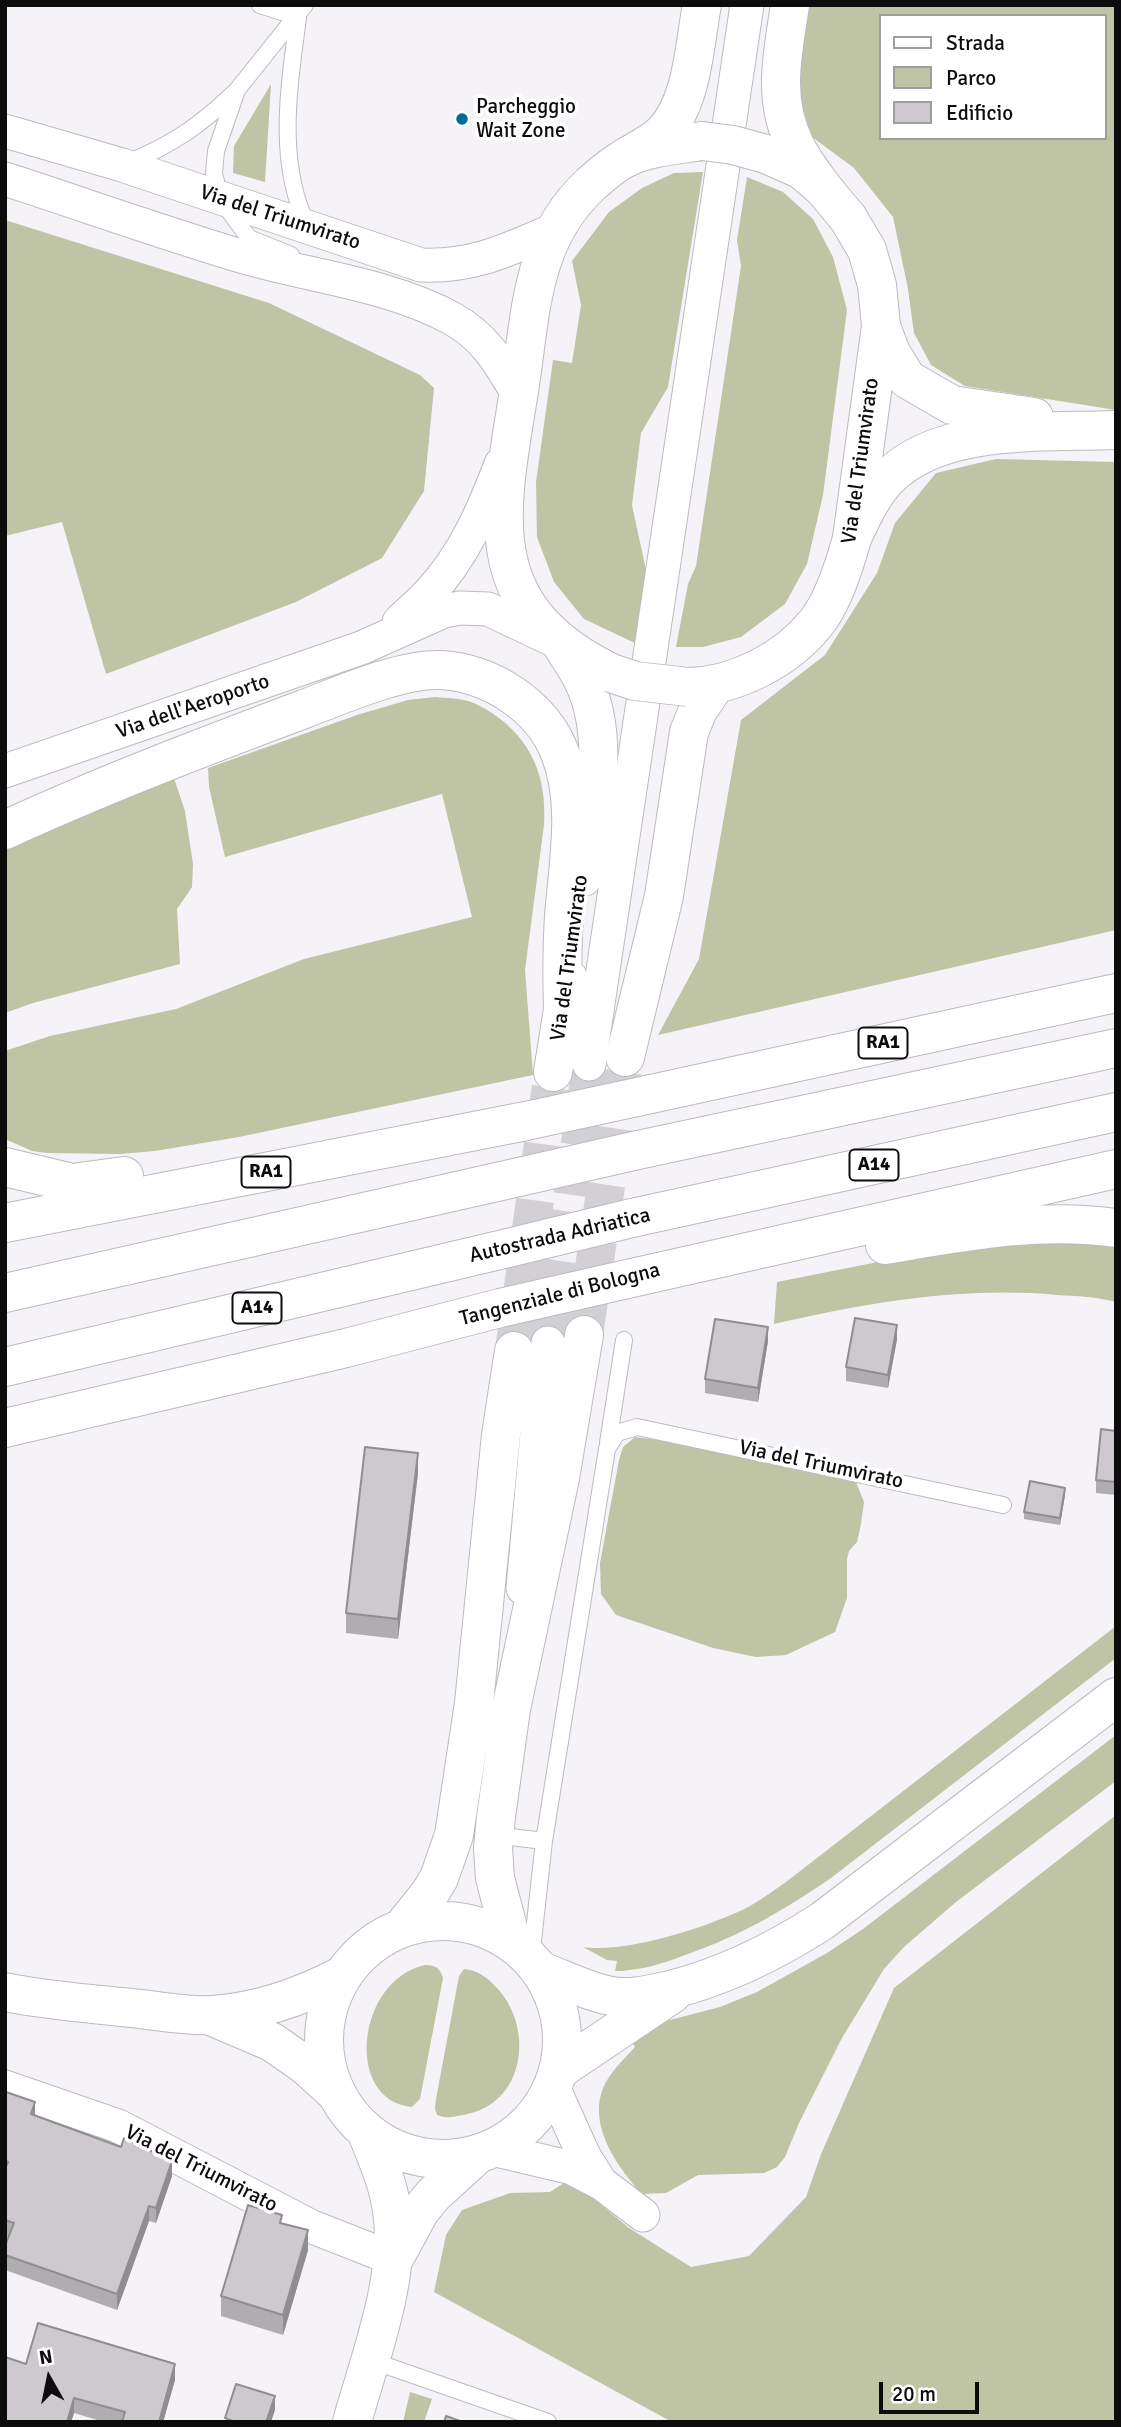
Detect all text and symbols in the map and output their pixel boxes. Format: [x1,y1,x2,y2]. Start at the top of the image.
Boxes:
legend [880,14,1107,140]
text: Strada [946,30,1005,56]
text: Parco [946,65,996,91]
place label: Parcheggio Wait Zone [476,94,576,144]
text: Edificio [946,100,1013,126]
marker: Parcheggio Wait Zone [454,111,470,127]
street label: Via del Triumvirato [196,180,364,256]
street label: Via del Triumvirato [837,376,885,546]
street label: Via dell'Aeroporto [113,669,273,745]
street label: Via del Triumvirato [546,873,594,1043]
road number: RA1 [858,1028,908,1058]
road number: A14 [850,1149,898,1180]
road number: RA1 [242,1156,290,1188]
street label: Autostrada Adriatica [467,1203,653,1269]
street label: Tangenziale di Bologna [457,1258,663,1332]
road number: A14 [232,1292,282,1324]
street label: Via del Triumvirato [736,1435,906,1495]
street label: Via del Triumvirato [121,2120,281,2218]
north arrow [14,2343,84,2413]
text: N [37,2344,54,2370]
scale bar [883,2368,983,2412]
text: 20 m [892,2381,936,2407]

